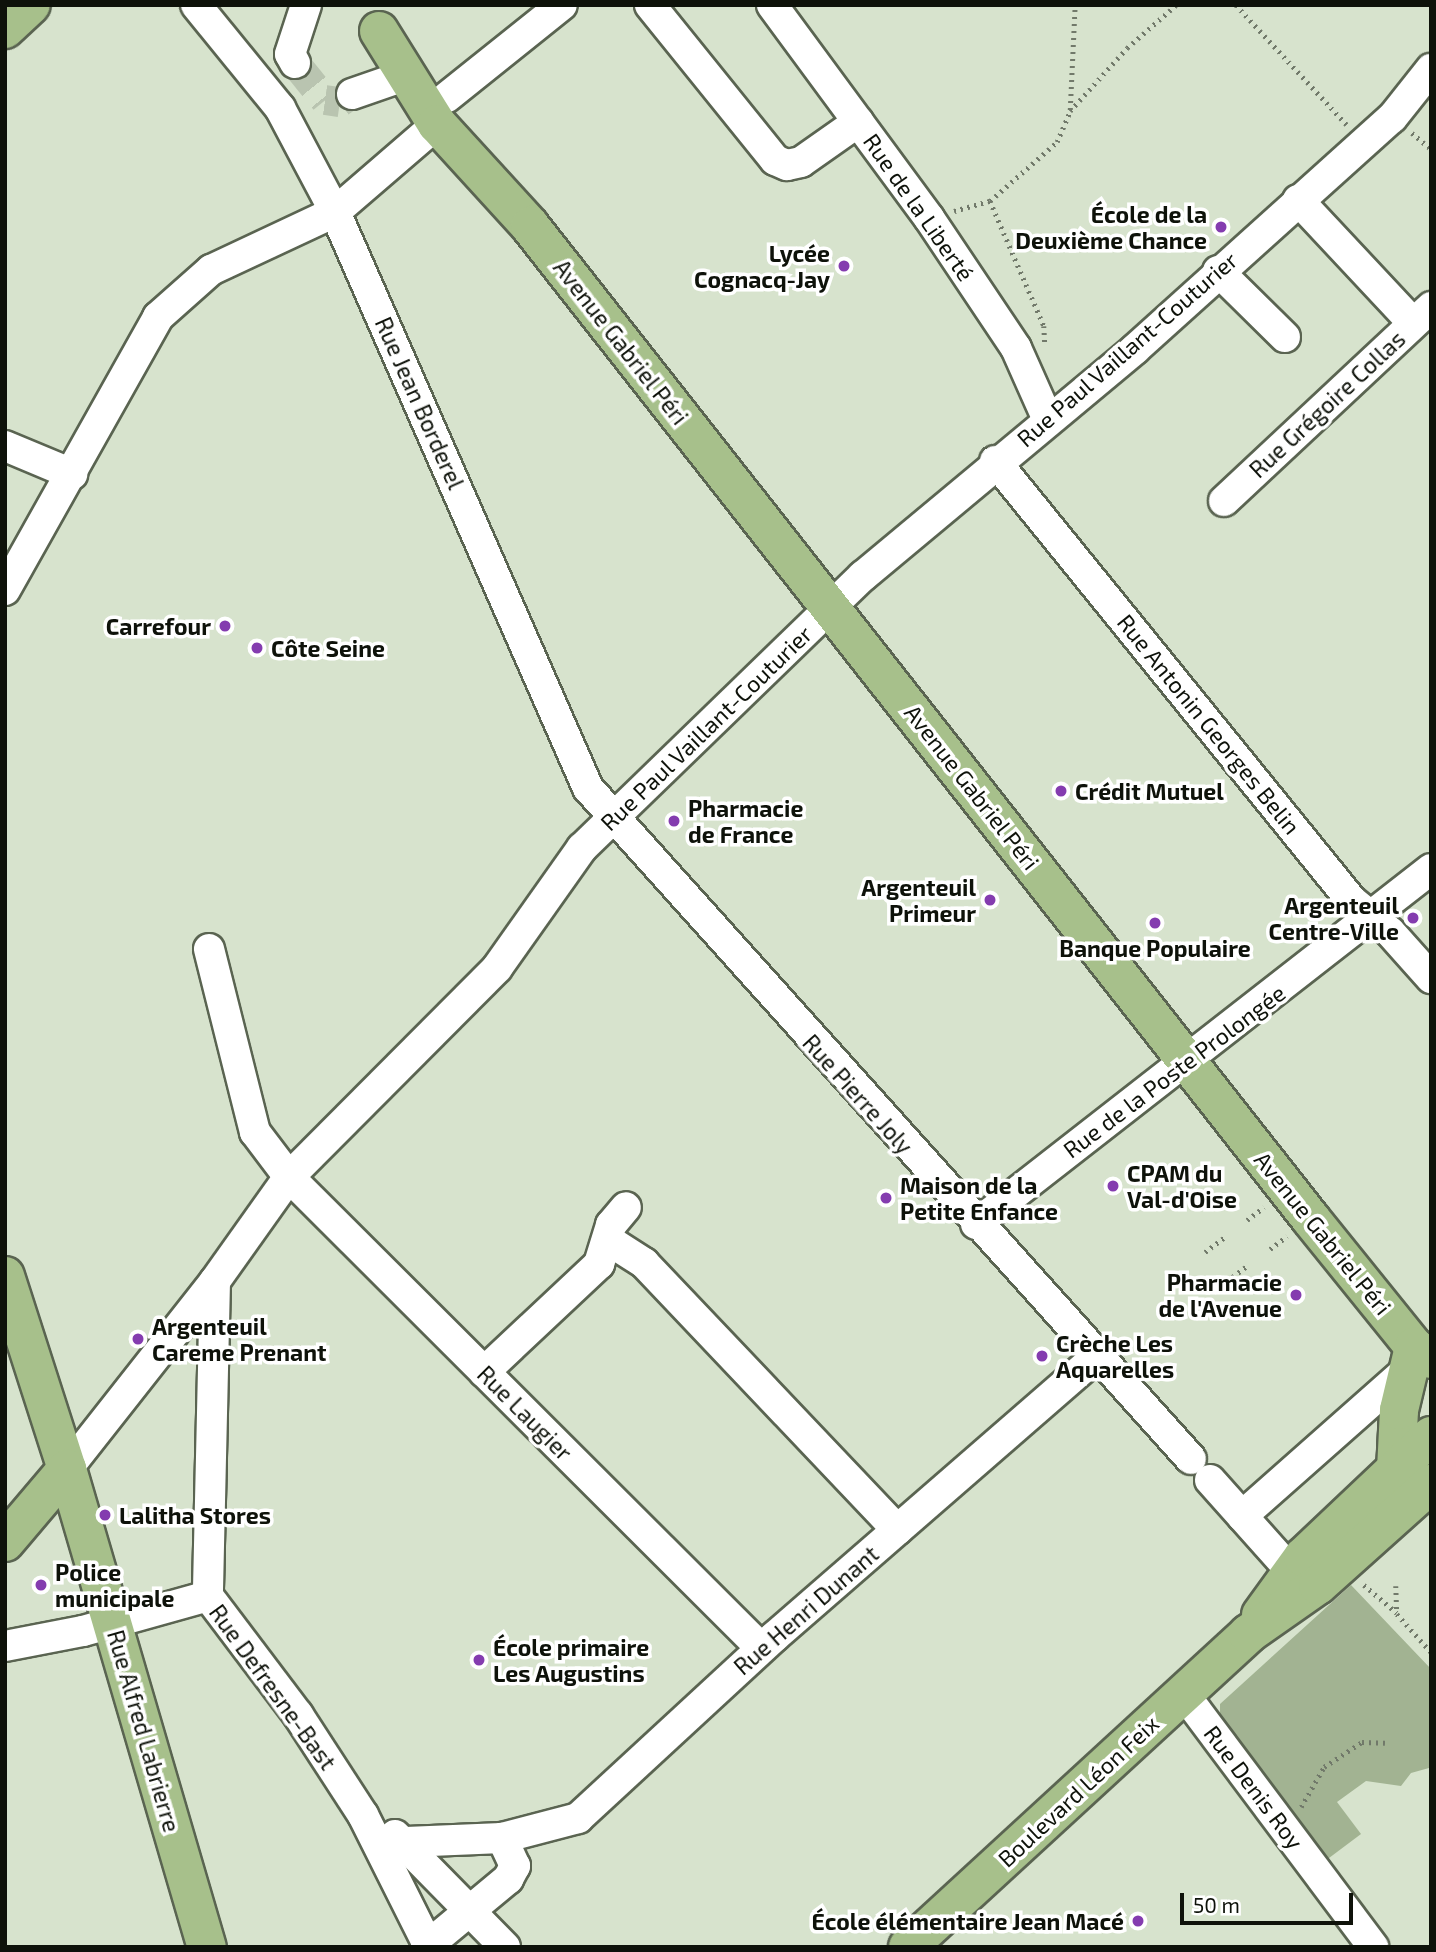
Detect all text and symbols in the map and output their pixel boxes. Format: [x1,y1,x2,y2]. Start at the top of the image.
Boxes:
street label: Rue de la Liberté [858,128,980,286]
place label: École de la Deuxième Chance [1015,200,1207,254]
marker: École de la Deuxième Chance [1213,219,1229,235]
place label: Lycée Cognacq-Jay [694,239,830,293]
street label: Rue Paul Vaillant-Couturier [1011,245,1243,453]
street label: Avenue Gabriel Péri [548,254,694,430]
marker: Lycée Cognacq-Jay [836,258,852,274]
street label: Rue Jean Borderel [370,312,470,494]
street label: Rue Grégoire Collas [1244,325,1410,483]
street label: Rue Antonin Georges Belin [1112,608,1306,840]
place label: Carrefour [106,612,211,640]
marker: Carrefour [217,618,233,634]
street label: Rue Paul Vaillant-Couturier [594,619,818,837]
place label: Côte Seine [271,634,385,662]
marker: Côte Seine [249,640,265,656]
street label: Avenue Gabriel Péri [899,699,1045,875]
place label: Crédit Mutuel [1075,777,1224,805]
marker: Crédit Mutuel [1053,783,1069,799]
place label: Pharmacie de France [688,794,803,848]
marker: Pharmacie de France [666,813,682,829]
place label: Argenteuil Primeur [861,873,976,927]
place label: Argenteuil Centre-Ville [1268,891,1399,945]
marker: Argenteuil Primeur [982,892,998,908]
marker: Argenteuil Centre-Ville [1405,910,1421,926]
marker: Banque Populaire [1147,915,1163,931]
place label: Banque Populaire [1059,934,1251,962]
street label: Rue de la Poste Prolongée [1058,979,1290,1163]
street label: Rue Pierre Joly [797,1028,919,1160]
street label: Avenue Gabriel Péri [1249,1146,1397,1320]
place label: CPAM du Val-d'Oise [1127,1159,1237,1213]
place label: Maison de la Petite Enfance [900,1171,1058,1225]
marker: CPAM du Val-d'Oise [1105,1178,1121,1194]
marker: Maison de la Petite Enfance [878,1190,894,1206]
place label: Pharmacie de l'Avenue [1158,1268,1282,1322]
marker: Pharmacie de l'Avenue [1288,1287,1304,1303]
place label: Argenteuil Careme Prenant [152,1312,326,1366]
place label: Crèche Les Aquarelles [1056,1329,1174,1383]
marker: Argenteuil Careme Prenant [130,1331,146,1347]
marker: Crèche Les Aquarelles [1034,1348,1050,1364]
street label: Rue Laugier [472,1360,578,1466]
place label: Lalitha Stores [119,1501,271,1529]
marker: Lalitha Stores [97,1507,113,1523]
street label: Rue Henri Dunant [728,1540,884,1680]
place label: Police municipale [55,1558,175,1612]
marker: Police municipale [33,1577,49,1593]
street label: Rue Defresne-Bast [204,1599,342,1775]
street label: Rue Alfred Labrierre [102,1627,186,1835]
place label: École primaire Les Augustins [493,1633,649,1687]
marker: École primaire Les Augustins [471,1652,487,1668]
street label: Boulevard Léon Feix [992,1709,1164,1873]
street label: Rue Denis Roy [1199,1720,1309,1854]
scale bar [1184,1878,1357,1922]
text: 50 m [1193,1892,1240,1917]
place label: École élémentaire Jean Macé [811,1907,1124,1935]
marker: École élémentaire Jean Macé [1130,1913,1146,1929]

